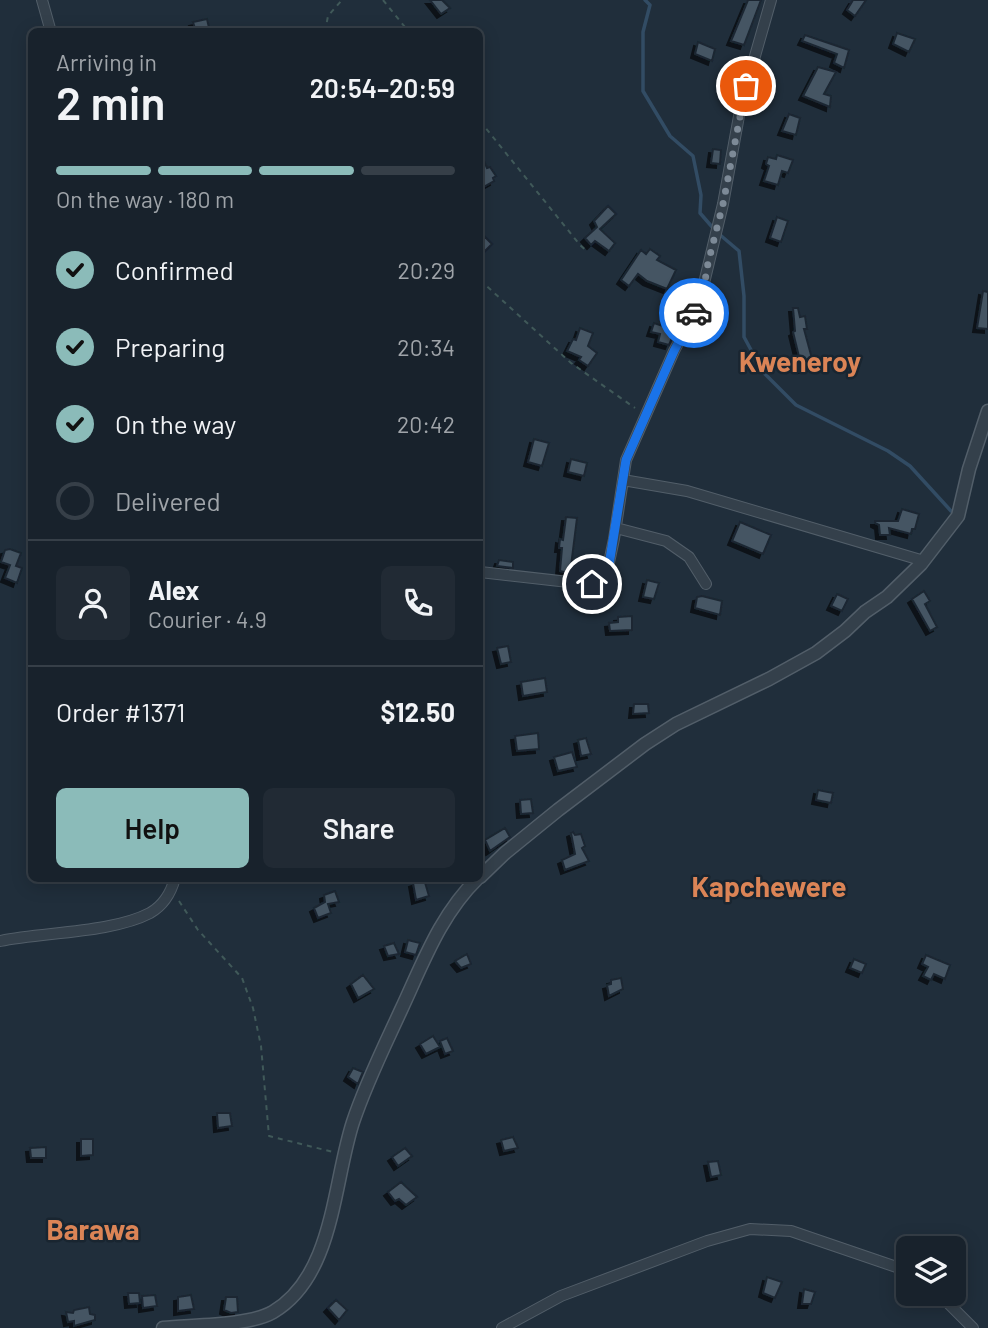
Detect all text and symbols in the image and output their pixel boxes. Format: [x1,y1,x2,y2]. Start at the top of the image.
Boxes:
text: Arriving in [56,48,157,76]
pin [716,56,776,116]
icon: bag [727,67,765,105]
text: 20:54–20:59 [310,72,455,103]
text: 2 min [56,74,165,129]
text: On the way · 180 m [56,185,234,213]
icon: check [56,251,94,289]
text: Confirmed [115,254,234,285]
text: 20:29 [398,256,455,284]
courier [659,278,729,348]
icon: car [675,294,713,332]
icon: check [56,328,94,366]
text: Preparing [115,331,225,362]
text: 20:34 [397,333,455,361]
district label: Kweneroy [739,344,861,378]
icon: check [56,405,94,443]
text: On the way [115,408,236,439]
text: 20:42 [397,410,455,438]
text: Delivered [115,485,221,516]
pin [562,554,622,614]
icon: home [573,565,611,603]
button: person [56,566,130,640]
button: phone [381,566,455,640]
text: Alex [148,574,199,605]
text: Courier · 4.9 [148,605,267,633]
text: Order #1371 [56,696,185,727]
text: $12.50 [381,696,455,727]
button: Help [56,788,249,868]
button: Share [263,788,455,868]
district label: Kapchewere [692,869,846,903]
district label: Barawa [47,1212,139,1246]
map controls [896,1236,966,1306]
button: layers [896,1236,966,1306]

